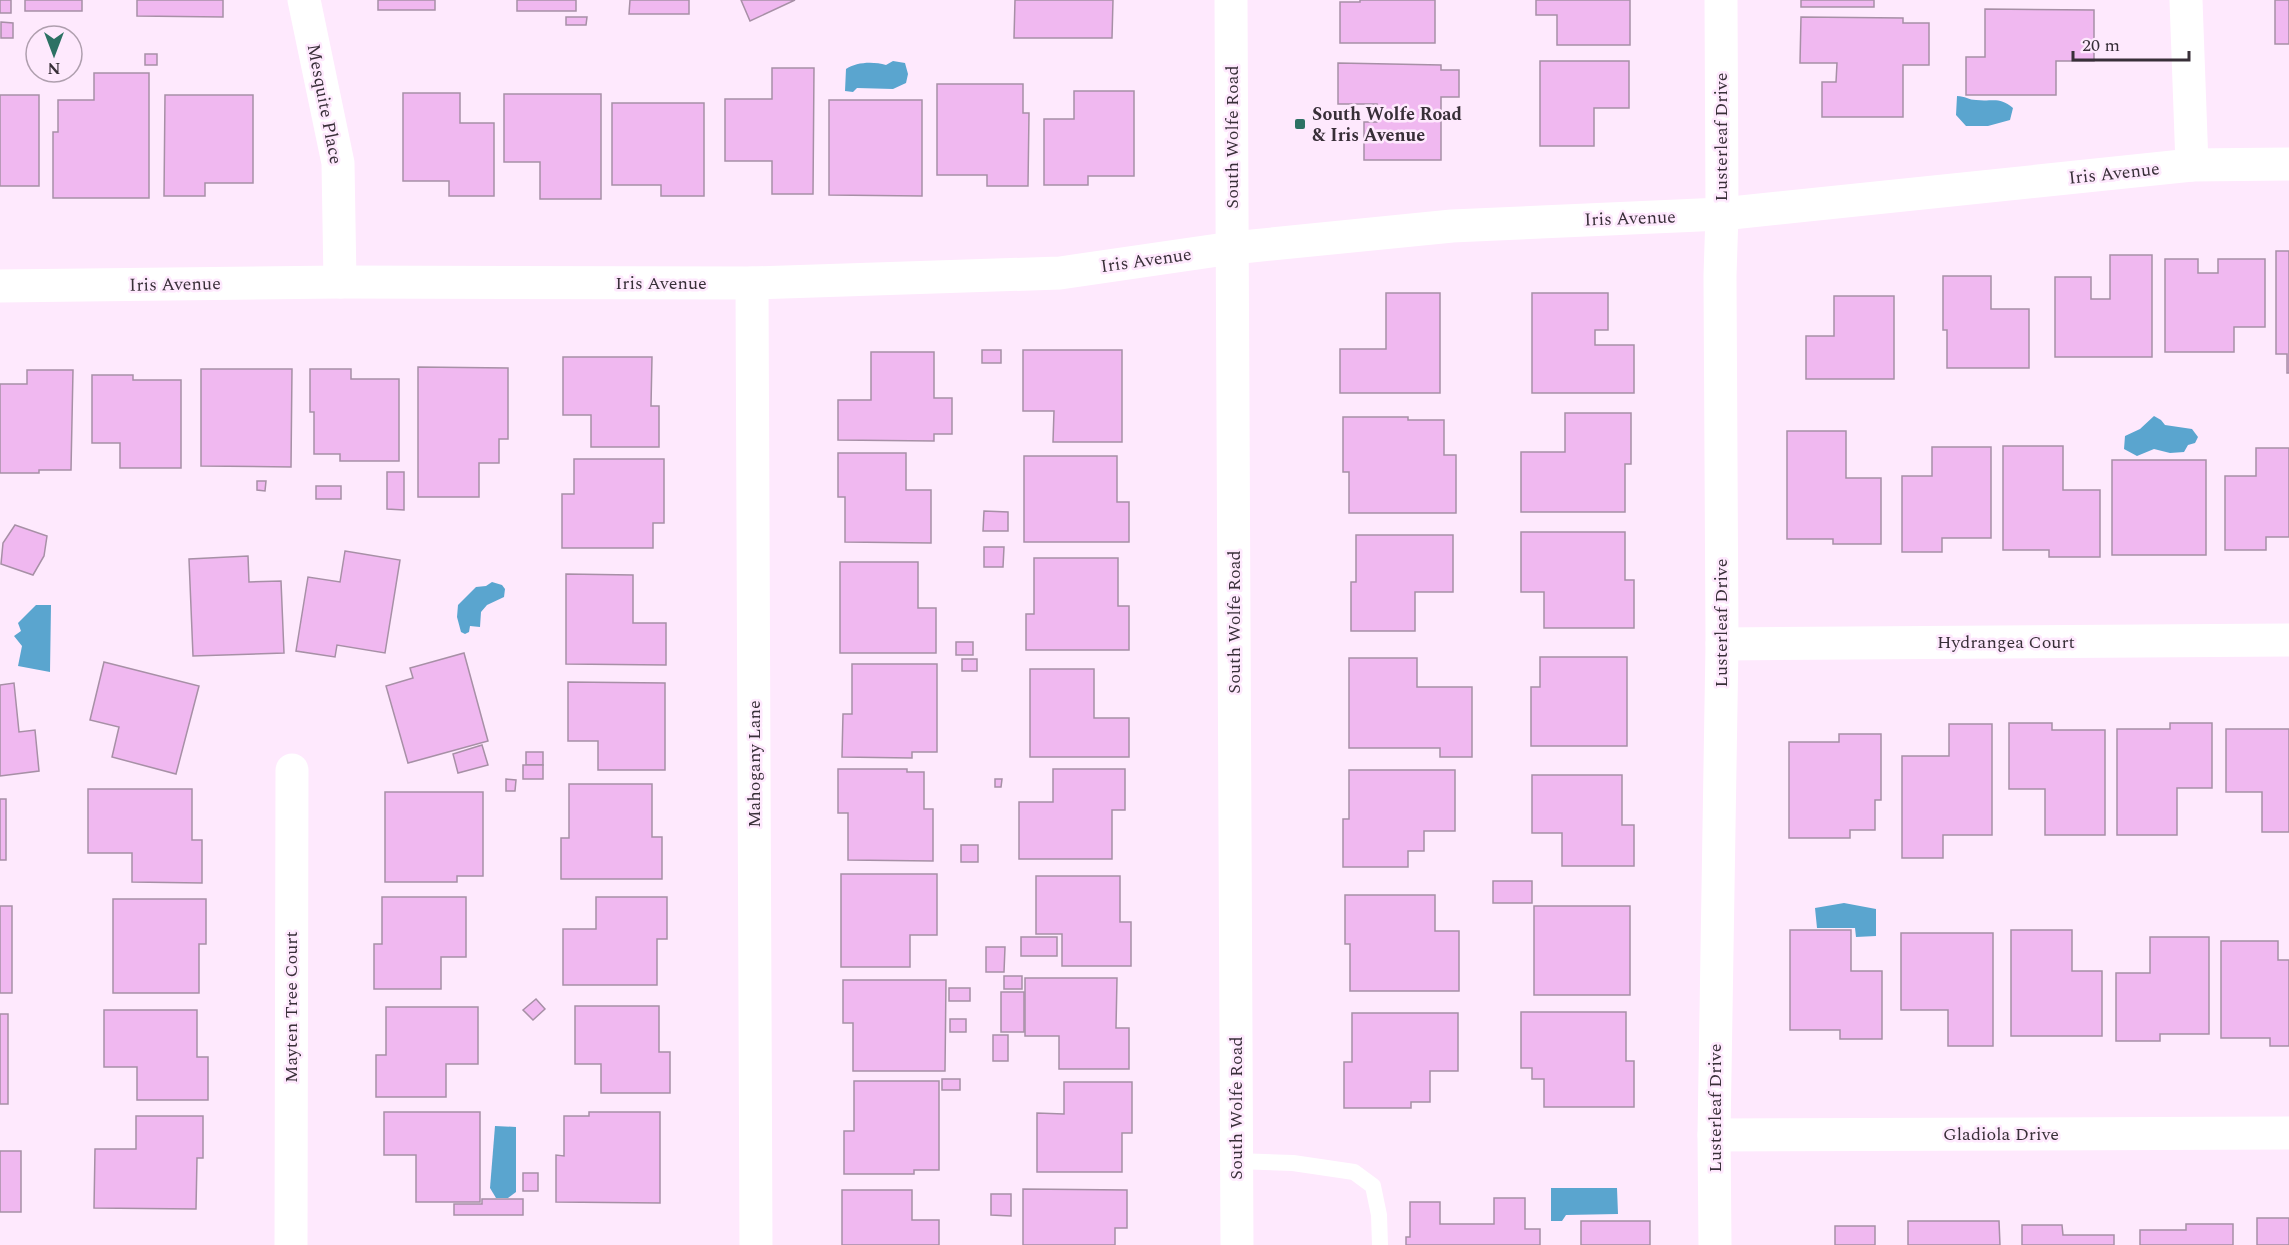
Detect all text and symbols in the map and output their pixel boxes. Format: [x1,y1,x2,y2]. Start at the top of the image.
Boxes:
north arrow [24,24,84,84]
scale bar [2073,24,2188,62]
text: 20 m [2082,32,2120,59]
street label: Mesquite Place [300,42,349,167]
text: N [47,56,61,80]
street label: South Wolfe Road [1219,65,1246,209]
street label: Lusterleaf Drive [1708,73,1735,201]
place label: South Wolfe Road & Iris Avenue [1312,101,1463,149]
marker: South Wolfe Road & Iris Avenue [1293,117,1307,131]
street label: Iris Avenue [2067,155,2161,192]
street label: Iris Avenue [1584,203,1676,234]
street label: Iris Avenue [1099,241,1193,280]
street label: Iris Avenue [129,270,221,299]
street label: Iris Avenue [615,270,707,297]
street label: South Wolfe Road [1221,550,1248,694]
street label: Lusterleaf Drive [1708,559,1735,687]
street label: Hydrangea Court [1937,629,2075,656]
street label: Mahogany Lane [741,700,768,828]
street label: Mayten Tree Court [278,931,305,1083]
street label: South Wolfe Road [1223,1036,1250,1180]
street label: Lusterleaf Drive [1702,1044,1729,1172]
street label: Gladiola Drive [1943,1121,2059,1148]

